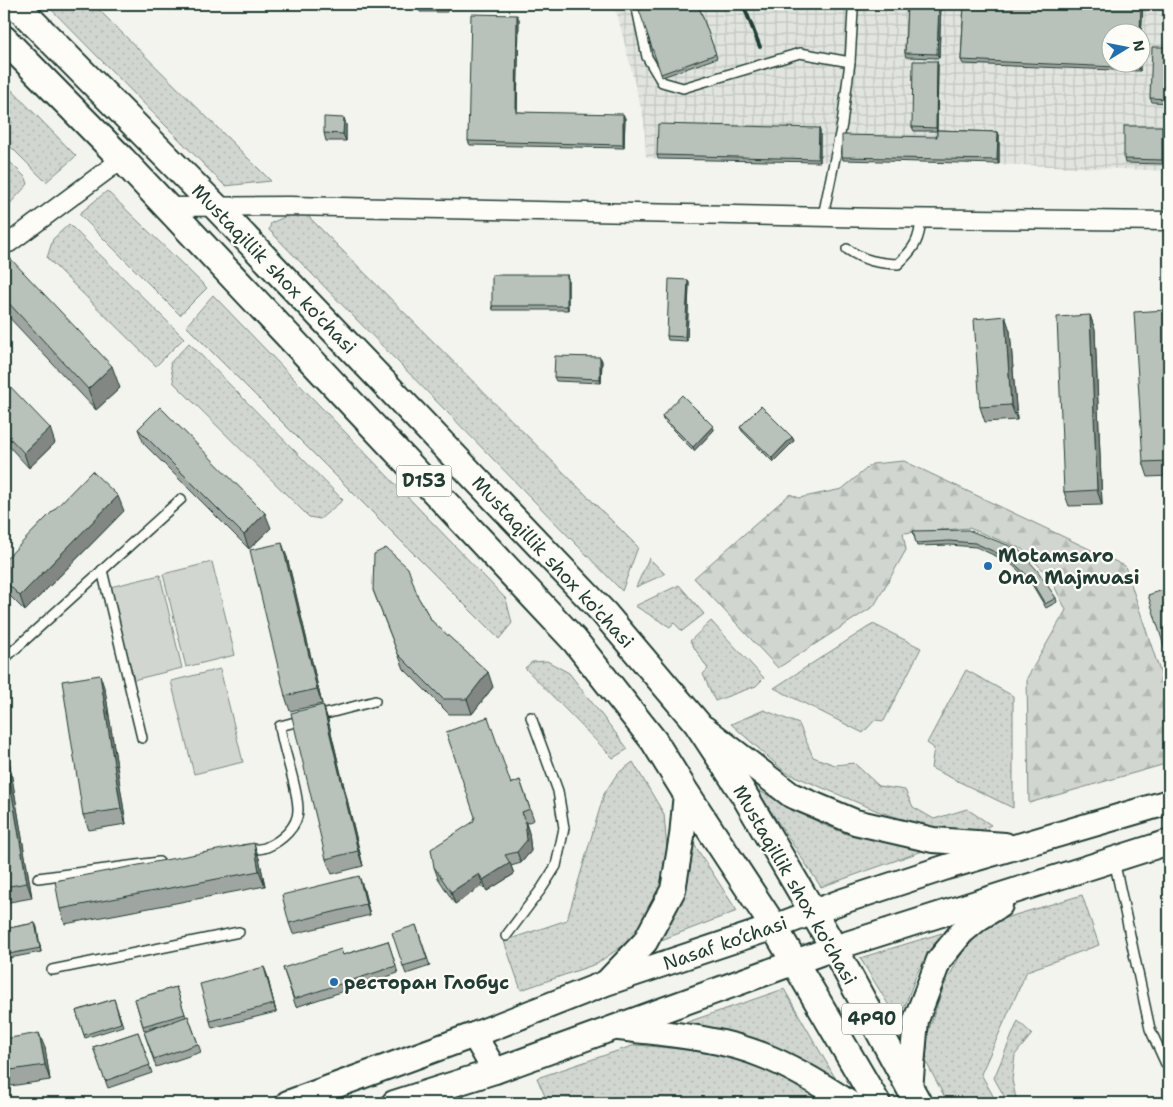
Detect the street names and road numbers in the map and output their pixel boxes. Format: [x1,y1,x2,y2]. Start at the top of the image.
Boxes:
street label: Mustaqillik shox ko'chasi [186,179,362,359]
road number: D153 [396,466,452,496]
street label: Mustaqillik shox ko'chasi [466,470,640,654]
street label: Mustaqillik shox ko'chasi [727,780,863,990]
street label: Nasaf ko‘chasi [660,910,790,976]
road number: 4P90 [842,1004,902,1034]

